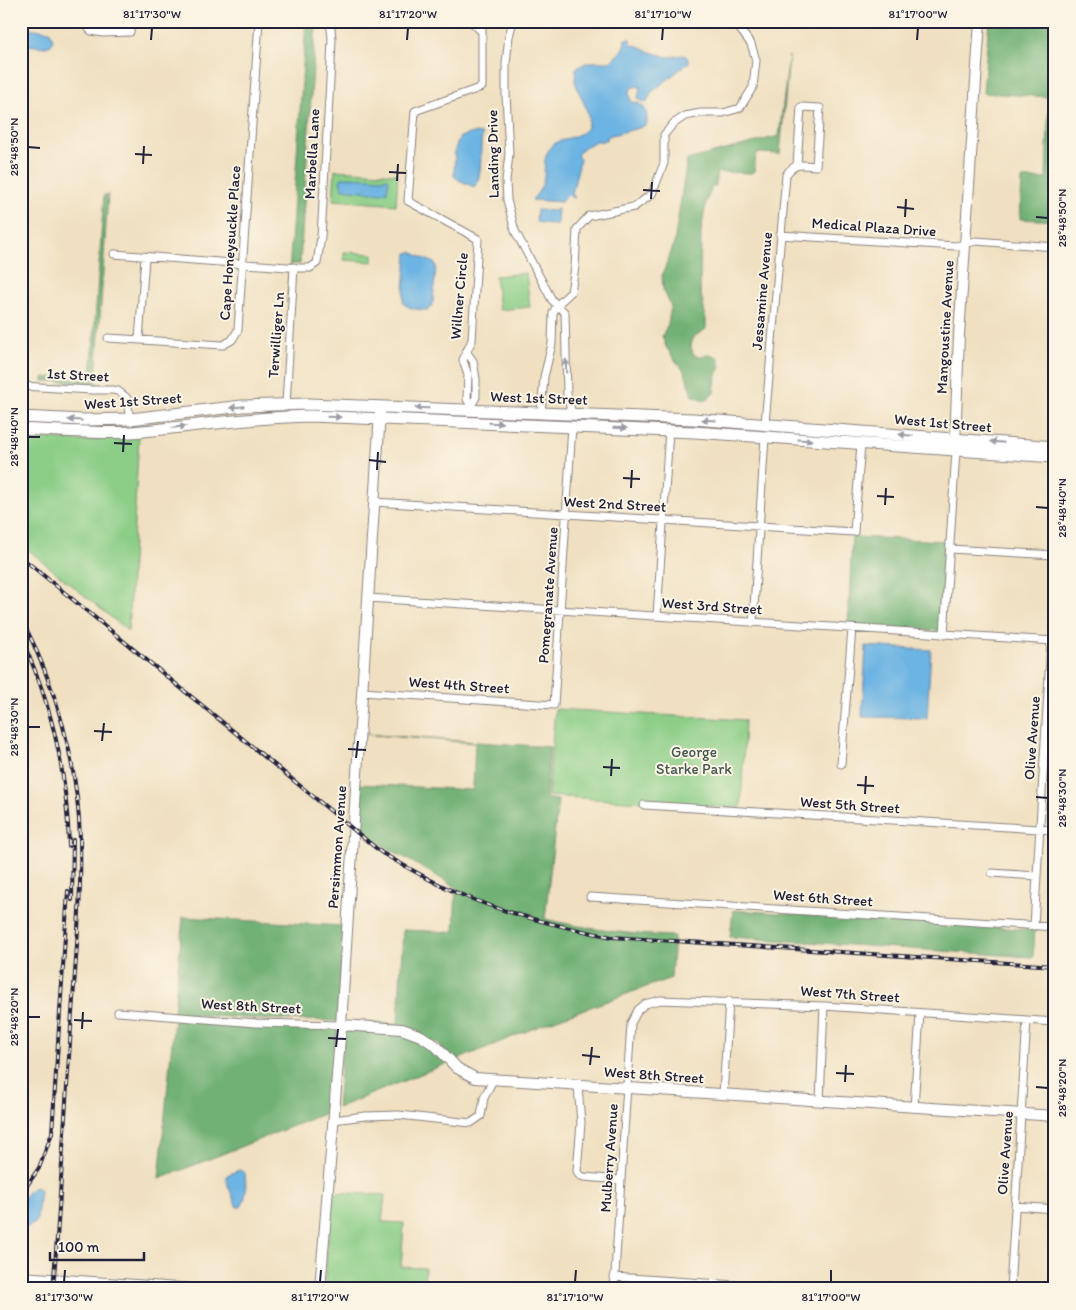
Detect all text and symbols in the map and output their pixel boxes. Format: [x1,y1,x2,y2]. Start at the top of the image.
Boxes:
text: 81°17'30"W [123,7,181,21]
text: 81°17'20"W [379,7,437,21]
text: 81°17'10"W [634,7,692,21]
text: 81°17'00"W [889,7,947,21]
street label: Marbella Lane [301,108,323,200]
street label: Landing Drive [483,109,503,199]
text: 28°48'50"N [7,118,21,176]
street label: Cape Honeysuckle Place [216,165,244,321]
text: 28°48'50"N [1055,189,1069,247]
street label: Medical Plaza Drive [811,214,937,240]
street label: Jessamine Avenue [748,231,776,351]
street label: Willner Circle [446,252,472,340]
street label: Mangoustine Avenue [933,260,957,394]
street label: Terwilliger Ln [264,291,288,379]
one-way arrow [562,358,570,374]
street label: 1st Street [46,364,110,386]
street label: West 1st Street [490,387,589,409]
street label: West 1st Street [84,389,183,413]
one-way arrow [229,403,245,411]
one-way arrow [414,404,430,412]
text: 28°48'40"N [7,407,21,467]
street label: West 1st Street [894,410,993,436]
one-way arrow [326,413,342,421]
one-way arrow [67,415,83,423]
one-way arrow [701,416,717,424]
one-way arrow [489,420,505,428]
one-way arrow [171,422,187,430]
one-way arrow [612,425,628,433]
one-way arrow [898,431,914,439]
one-way arrow [797,436,813,444]
one-way arrow [989,438,1005,446]
text: 28°48'40"N [1055,478,1069,538]
street label: West 2nd Street [563,492,667,516]
street label: Pomegranate Avenue [534,526,562,664]
street label: West 3rd Street [661,594,763,619]
street label: West 4th Street [408,672,510,698]
street label: Olive Avenue [1020,695,1044,781]
text: 28°48'30"N [7,698,21,756]
park label: George Starke Park [656,743,732,778]
text: 28°48'30"N [1055,769,1069,827]
street label: Persimmon Avenue [324,785,350,909]
street label: West 5th Street [799,793,901,817]
street label: West 6th Street [772,886,874,910]
street label: West 7th Street [800,982,901,1006]
text: 28°48'20"N [7,988,21,1046]
street label: West 8th Street [200,994,302,1018]
text: 28°48'20"N [1055,1059,1069,1117]
street label: West 8th Street [603,1063,705,1088]
street label: Mulberry Avenue [596,1103,622,1213]
street label: Olive Avenue [993,1110,1017,1196]
scale bar [50,1230,144,1262]
text: 100 m [58,1238,100,1256]
text: 81°17'30"W [35,1290,93,1304]
text: 81°17'20"W [291,1290,349,1304]
text: 81°17'10"W [546,1290,604,1304]
text: 81°17'00"W [802,1290,860,1304]

